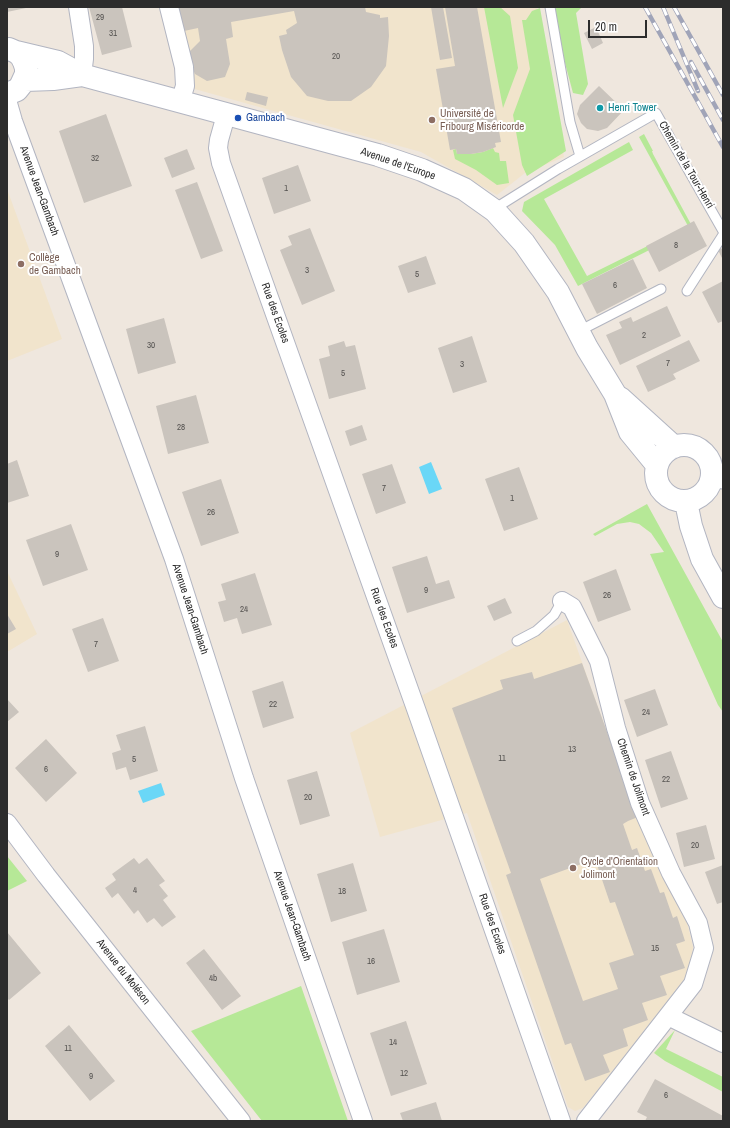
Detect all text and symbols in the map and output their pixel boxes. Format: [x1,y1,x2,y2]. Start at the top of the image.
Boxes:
scale bar [590,12,649,38]
house number: 29 [96,13,104,23]
text: 20 m [595,19,617,35]
house number: 31 [109,29,117,39]
house number: 20 [332,52,340,62]
place label: Henri Tower [608,101,657,115]
marker: Henri Tower [595,103,605,113]
place label: Université de Fribourg Miséricorde [440,107,524,133]
place label: Gambach [246,111,285,125]
marker: Gambach [233,113,243,123]
marker: Université de Fribourg Miséricorde [427,115,437,125]
street label: Chemin de la Tour-Henri [656,119,716,211]
street label: Avenue Jean-Gambach [17,144,61,238]
street label: Avenue de l'Europe [359,145,437,183]
house number: 32 [91,154,99,164]
house number: 1 [284,184,288,194]
house number: 8 [674,241,678,251]
place label: Collège de Gambach [29,251,81,277]
marker: Collège de Gambach [16,259,26,269]
house number: 3 [305,266,309,276]
house number: 5 [415,270,419,280]
street label: Rue des Ecoles [258,281,292,345]
house number: 6 [613,281,617,291]
house number: 2 [642,331,646,341]
house number: 30 [147,341,155,351]
house number: 7 [666,359,670,369]
house number: 3 [460,360,464,370]
house number: 5 [341,369,345,379]
house number: 28 [177,423,185,433]
house number: 7 [382,484,386,494]
house number: 1 [510,494,514,504]
house number: 26 [207,508,215,518]
house number: 9 [55,550,59,560]
street label: Avenue Jean-Gambach [169,562,211,656]
street label: Rue des Ecoles [367,586,401,650]
house number: 9 [424,586,428,596]
house number: 26 [603,591,611,601]
house number: 24 [240,605,248,615]
house number: 7 [94,640,98,650]
house number: 22 [269,700,277,710]
house number: 24 [642,708,650,718]
street label: Chemin de Jolimont [614,737,652,817]
house number: 13 [568,745,576,755]
house number: 11 [498,754,506,764]
house number: 5 [132,755,136,765]
house number: 6 [44,765,48,775]
house number: 22 [662,775,670,785]
house number: 20 [304,793,312,803]
house number: 20 [691,841,699,851]
place label: Cycle d'Orientation Jolimont [581,855,658,881]
marker: Cycle d'Orientation Jolimont [568,863,578,873]
street label: Avenue Jean-Gambach [270,869,314,963]
house number: 4 [133,886,137,896]
house number: 18 [338,887,346,897]
street label: Rue des Ecoles [475,892,509,956]
street label: Avenue du Moléson [93,937,153,1007]
house number: 15 [651,944,659,954]
house number: 16 [367,957,375,967]
house number: 4b [209,974,217,984]
house number: 14 [389,1038,397,1048]
house number: 11 [64,1044,72,1054]
house number: 12 [400,1069,408,1079]
house number: 9 [89,1072,93,1082]
house number: 6 [664,1091,668,1101]

